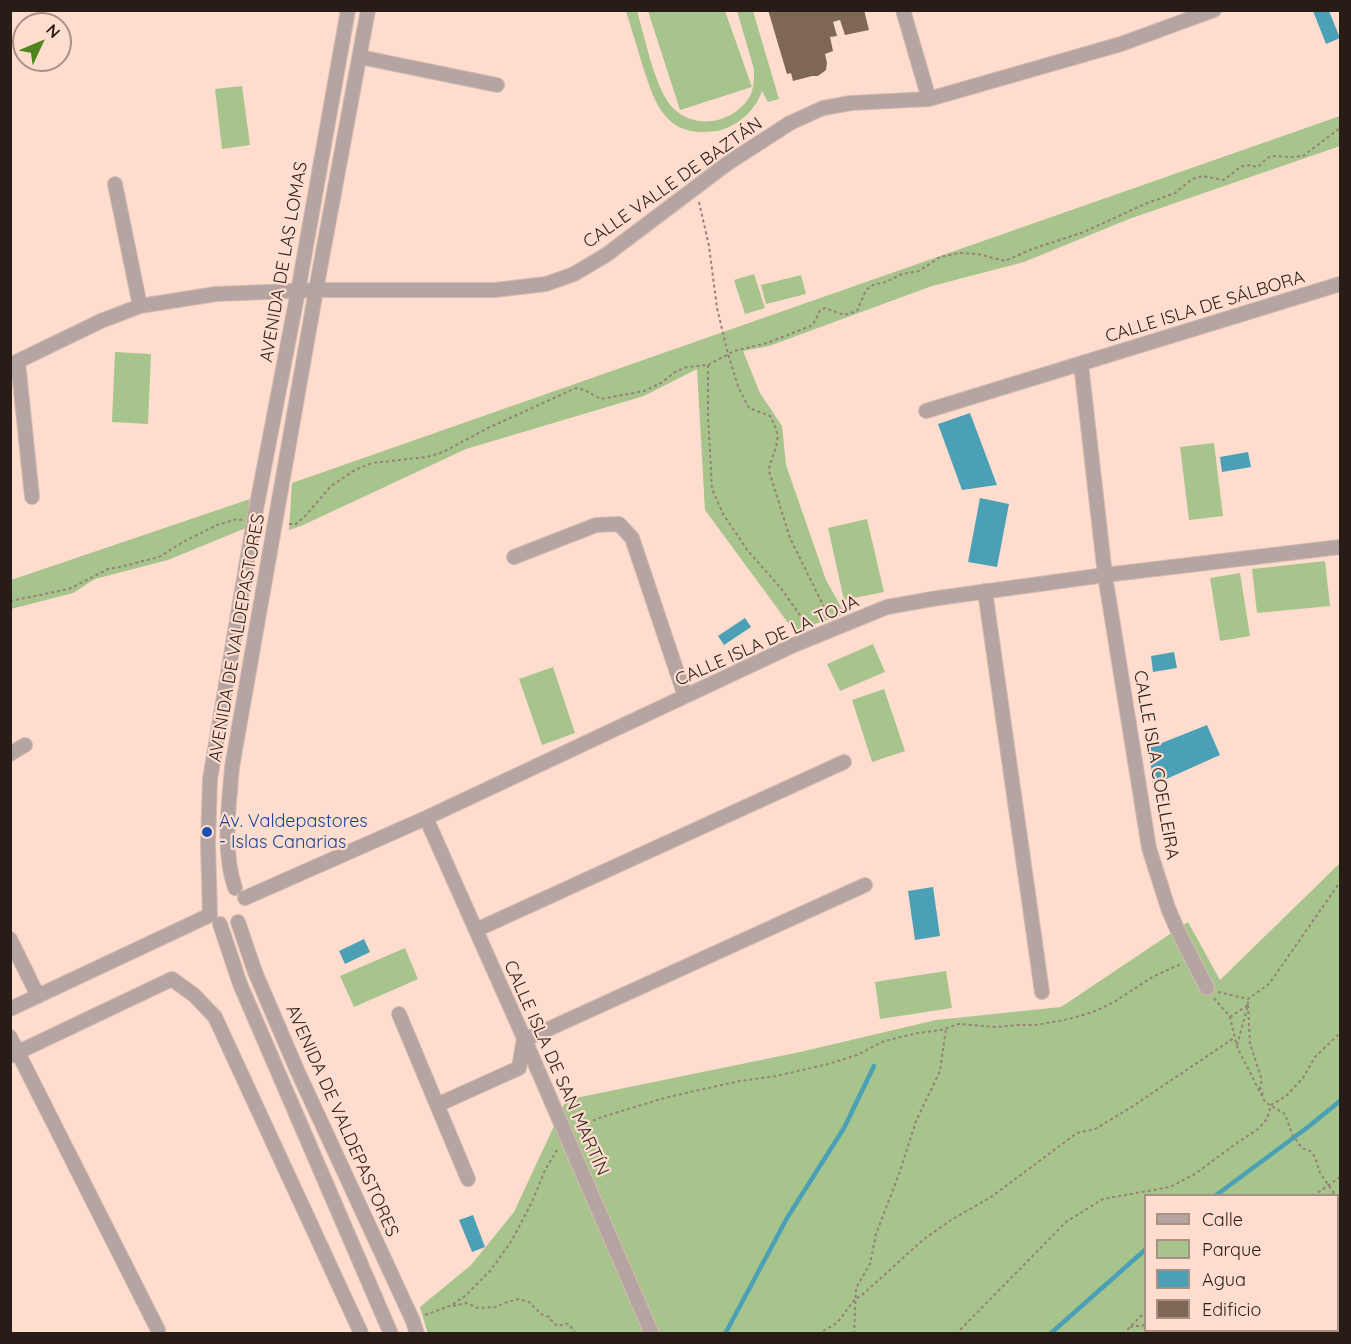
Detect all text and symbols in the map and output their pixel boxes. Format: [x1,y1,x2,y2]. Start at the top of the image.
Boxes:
north arrow [12,12,72,72]
text: N [42,20,65,42]
street label: CALLE VALLE DE BAZTÁN [579,113,767,253]
street label: AVENIDA DE LAS LOMAS [256,160,312,364]
street label: CALLE ISLA DE SÁLBORA [1103,266,1307,348]
street label: AVENIDA DE VALDEPASTORES [205,512,269,764]
street label: CALLE ISLA DE LA TOJA [672,591,862,691]
street label: CALLE ISLA COELLEIRA [1129,669,1183,861]
place label: Av. Valdepastores - Islas Canarias [219,811,368,854]
marker: Av. Valdepastores - Islas Canarias [200,825,214,839]
street label: CALLE ISLA DE SAN MARTÍN [499,957,613,1179]
street label: AVENIDA DE VALDEPASTORES [281,1002,403,1240]
legend [1144,1194,1339,1332]
text: Calle [1202,1208,1243,1231]
text: Parque [1202,1238,1261,1261]
text: Agua [1202,1268,1246,1291]
text: Edificio [1202,1298,1261,1321]

